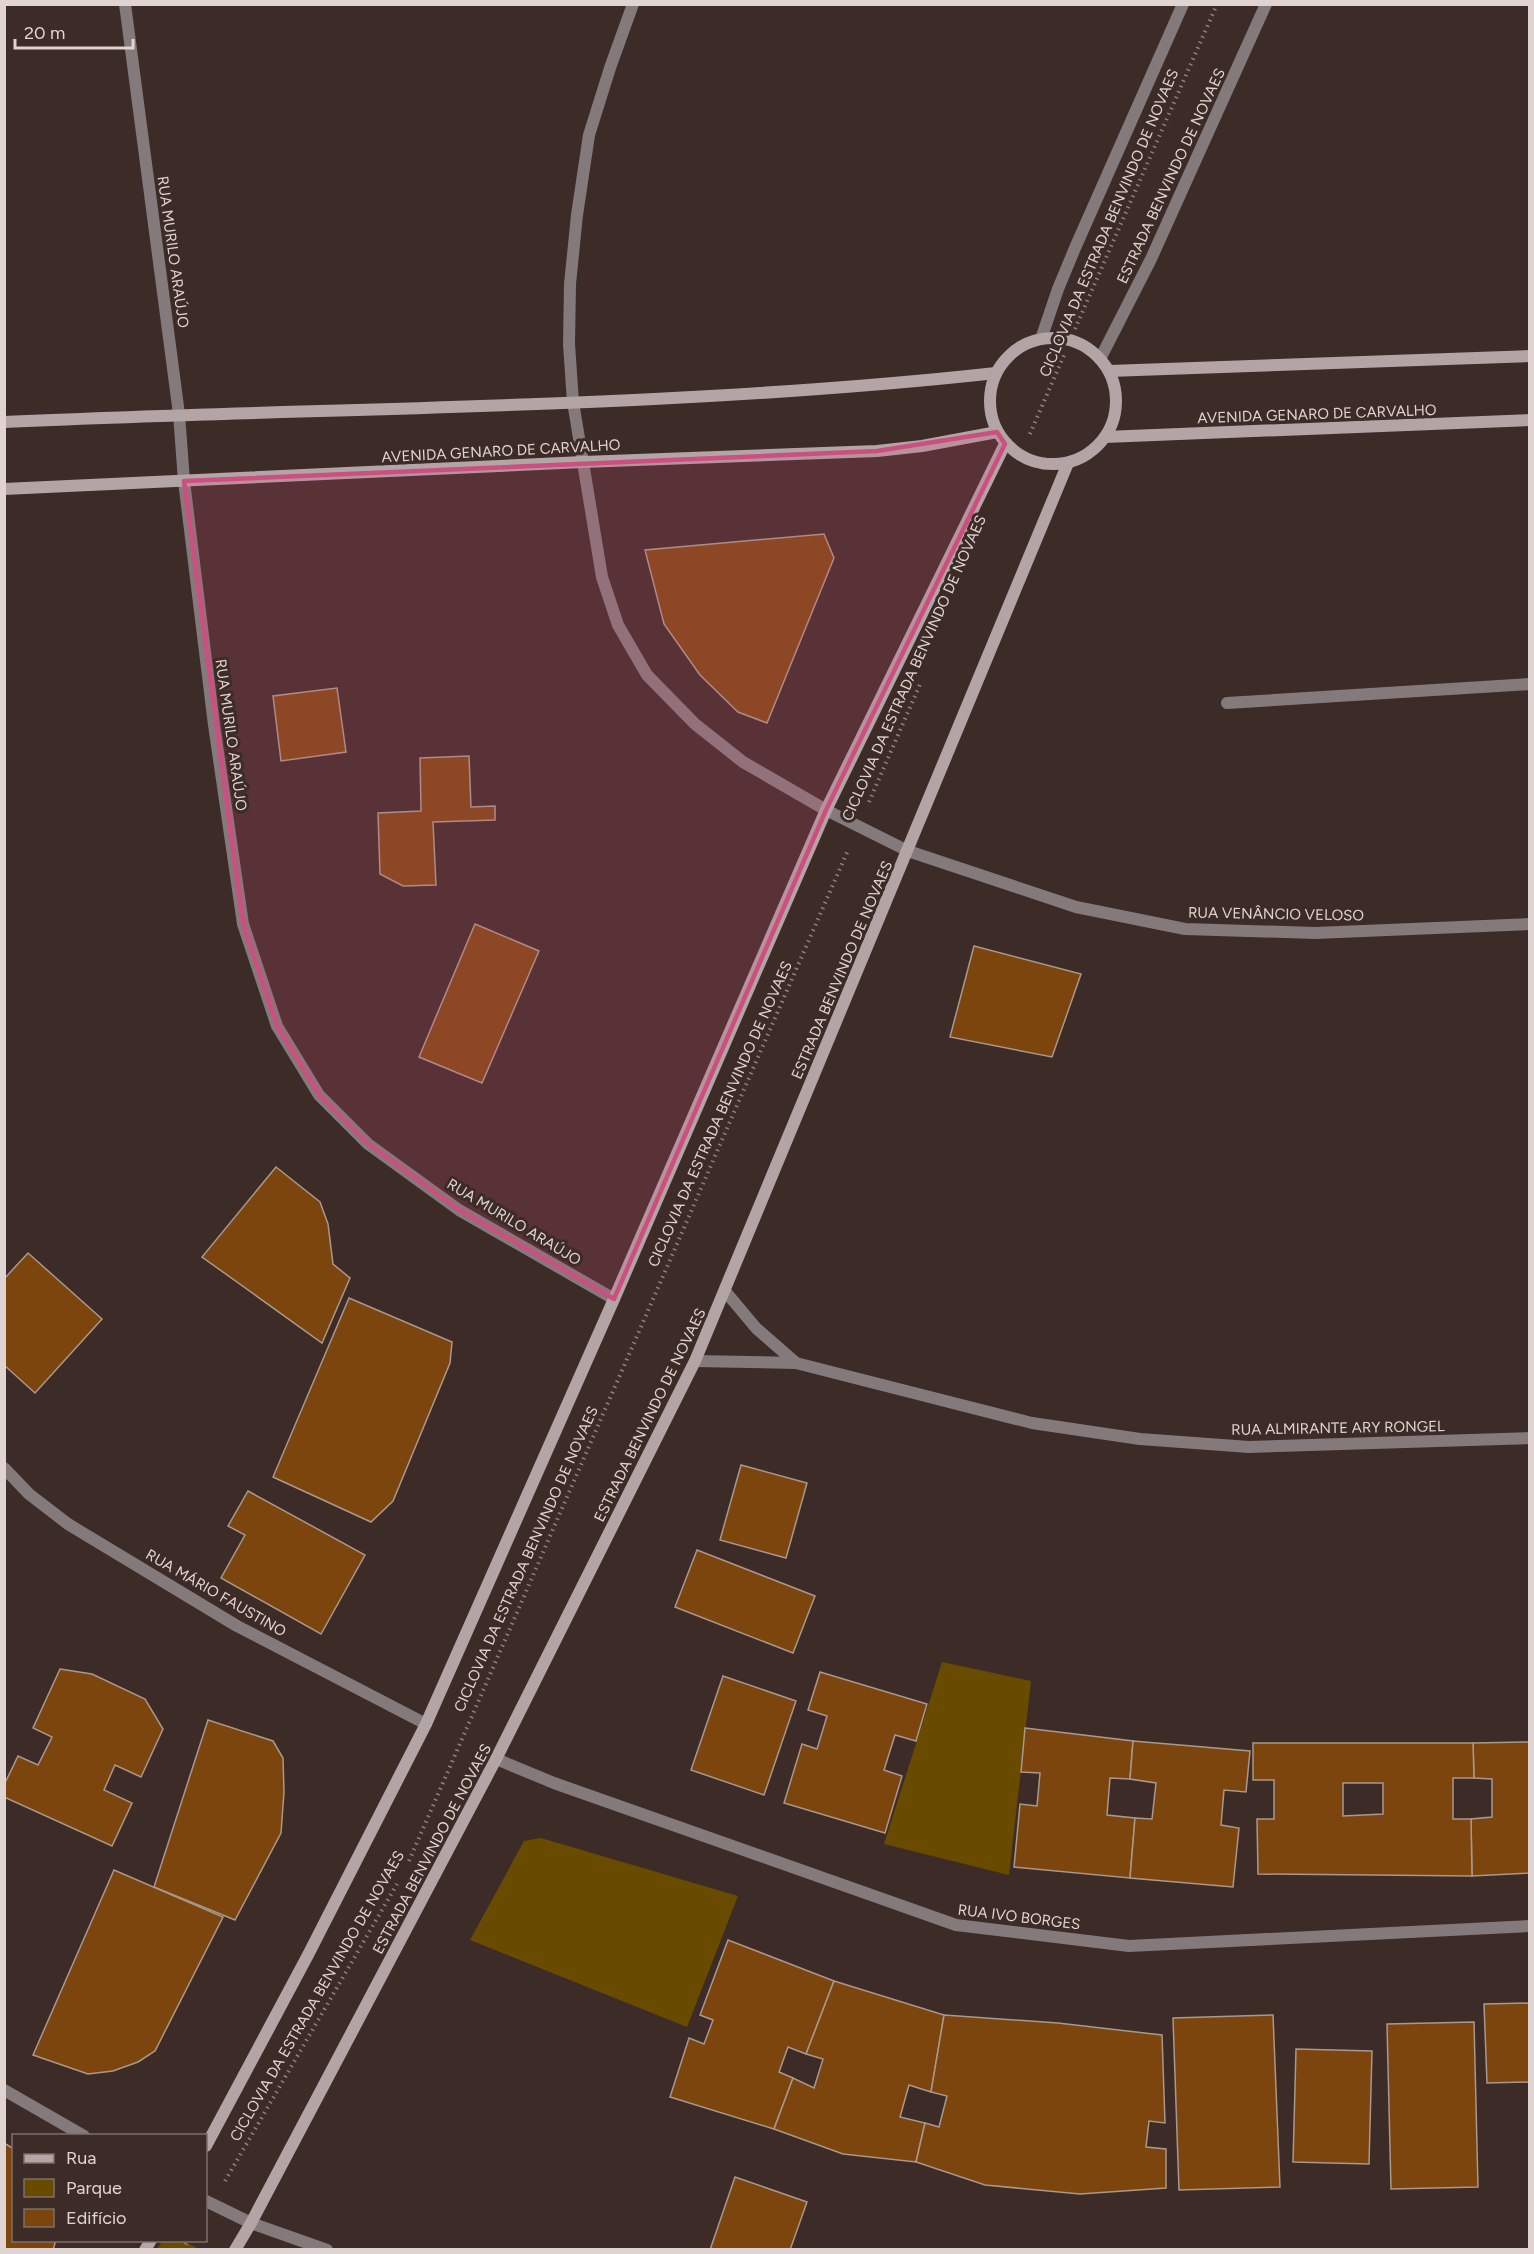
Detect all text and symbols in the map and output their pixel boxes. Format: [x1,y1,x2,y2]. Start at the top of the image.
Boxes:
scale bar [15,12,134,50]
text: 20 m [24,22,65,44]
street label: ESTRADA BENVINDO DE NOVAES [1113,65,1229,287]
street label: CICLOVIA DA ESTRADA BENVINDO DE NOVAES [1036,66,1182,380]
street label: RUA MURILO ARAÚJO [153,175,193,329]
street label: AVENIDA GENARO DE CARVALHO [1197,401,1437,427]
street label: AVENIDA GENARO DE CARVALHO [381,436,621,466]
street label: CICLOVIA DA ESTRADA BENVINDO DE NOVAES [838,512,990,824]
street label: RUA MURILO ARAÚJO [211,658,251,812]
street label: ESTRADA BENVINDO DE NOVAES [788,858,896,1082]
street label: RUA VENÂNCIO VELOSO [1188,903,1364,925]
street label: CICLOVIA DA ESTRADA BENVINDO DE NOVAES [644,958,796,1270]
street label: RUA MURILO ARAÚJO [444,1175,584,1269]
street label: ESTRADA BENVINDO DE NOVAES [590,1305,710,1525]
street label: CICLOVIA DA ESTRADA BENVINDO DE NOVAES [450,1403,602,1715]
street label: RUA ALMIRANTE ARY RONGEL [1231,1417,1445,1439]
street label: RUA MÁRIO FAUSTINO [143,1545,289,1641]
street label: ESTRADA BENVINDO DE NOVAES [369,1741,495,1957]
street label: CICLOVIA DA ESTRADA BENVINDO DE NOVAES [226,1847,408,2145]
street label: RUA IVO BORGES [957,1901,1081,1933]
legend [12,2134,207,2242]
text: Rua [66,2147,97,2169]
text: Parque [66,2177,122,2199]
text: Edifício [66,2207,127,2229]

